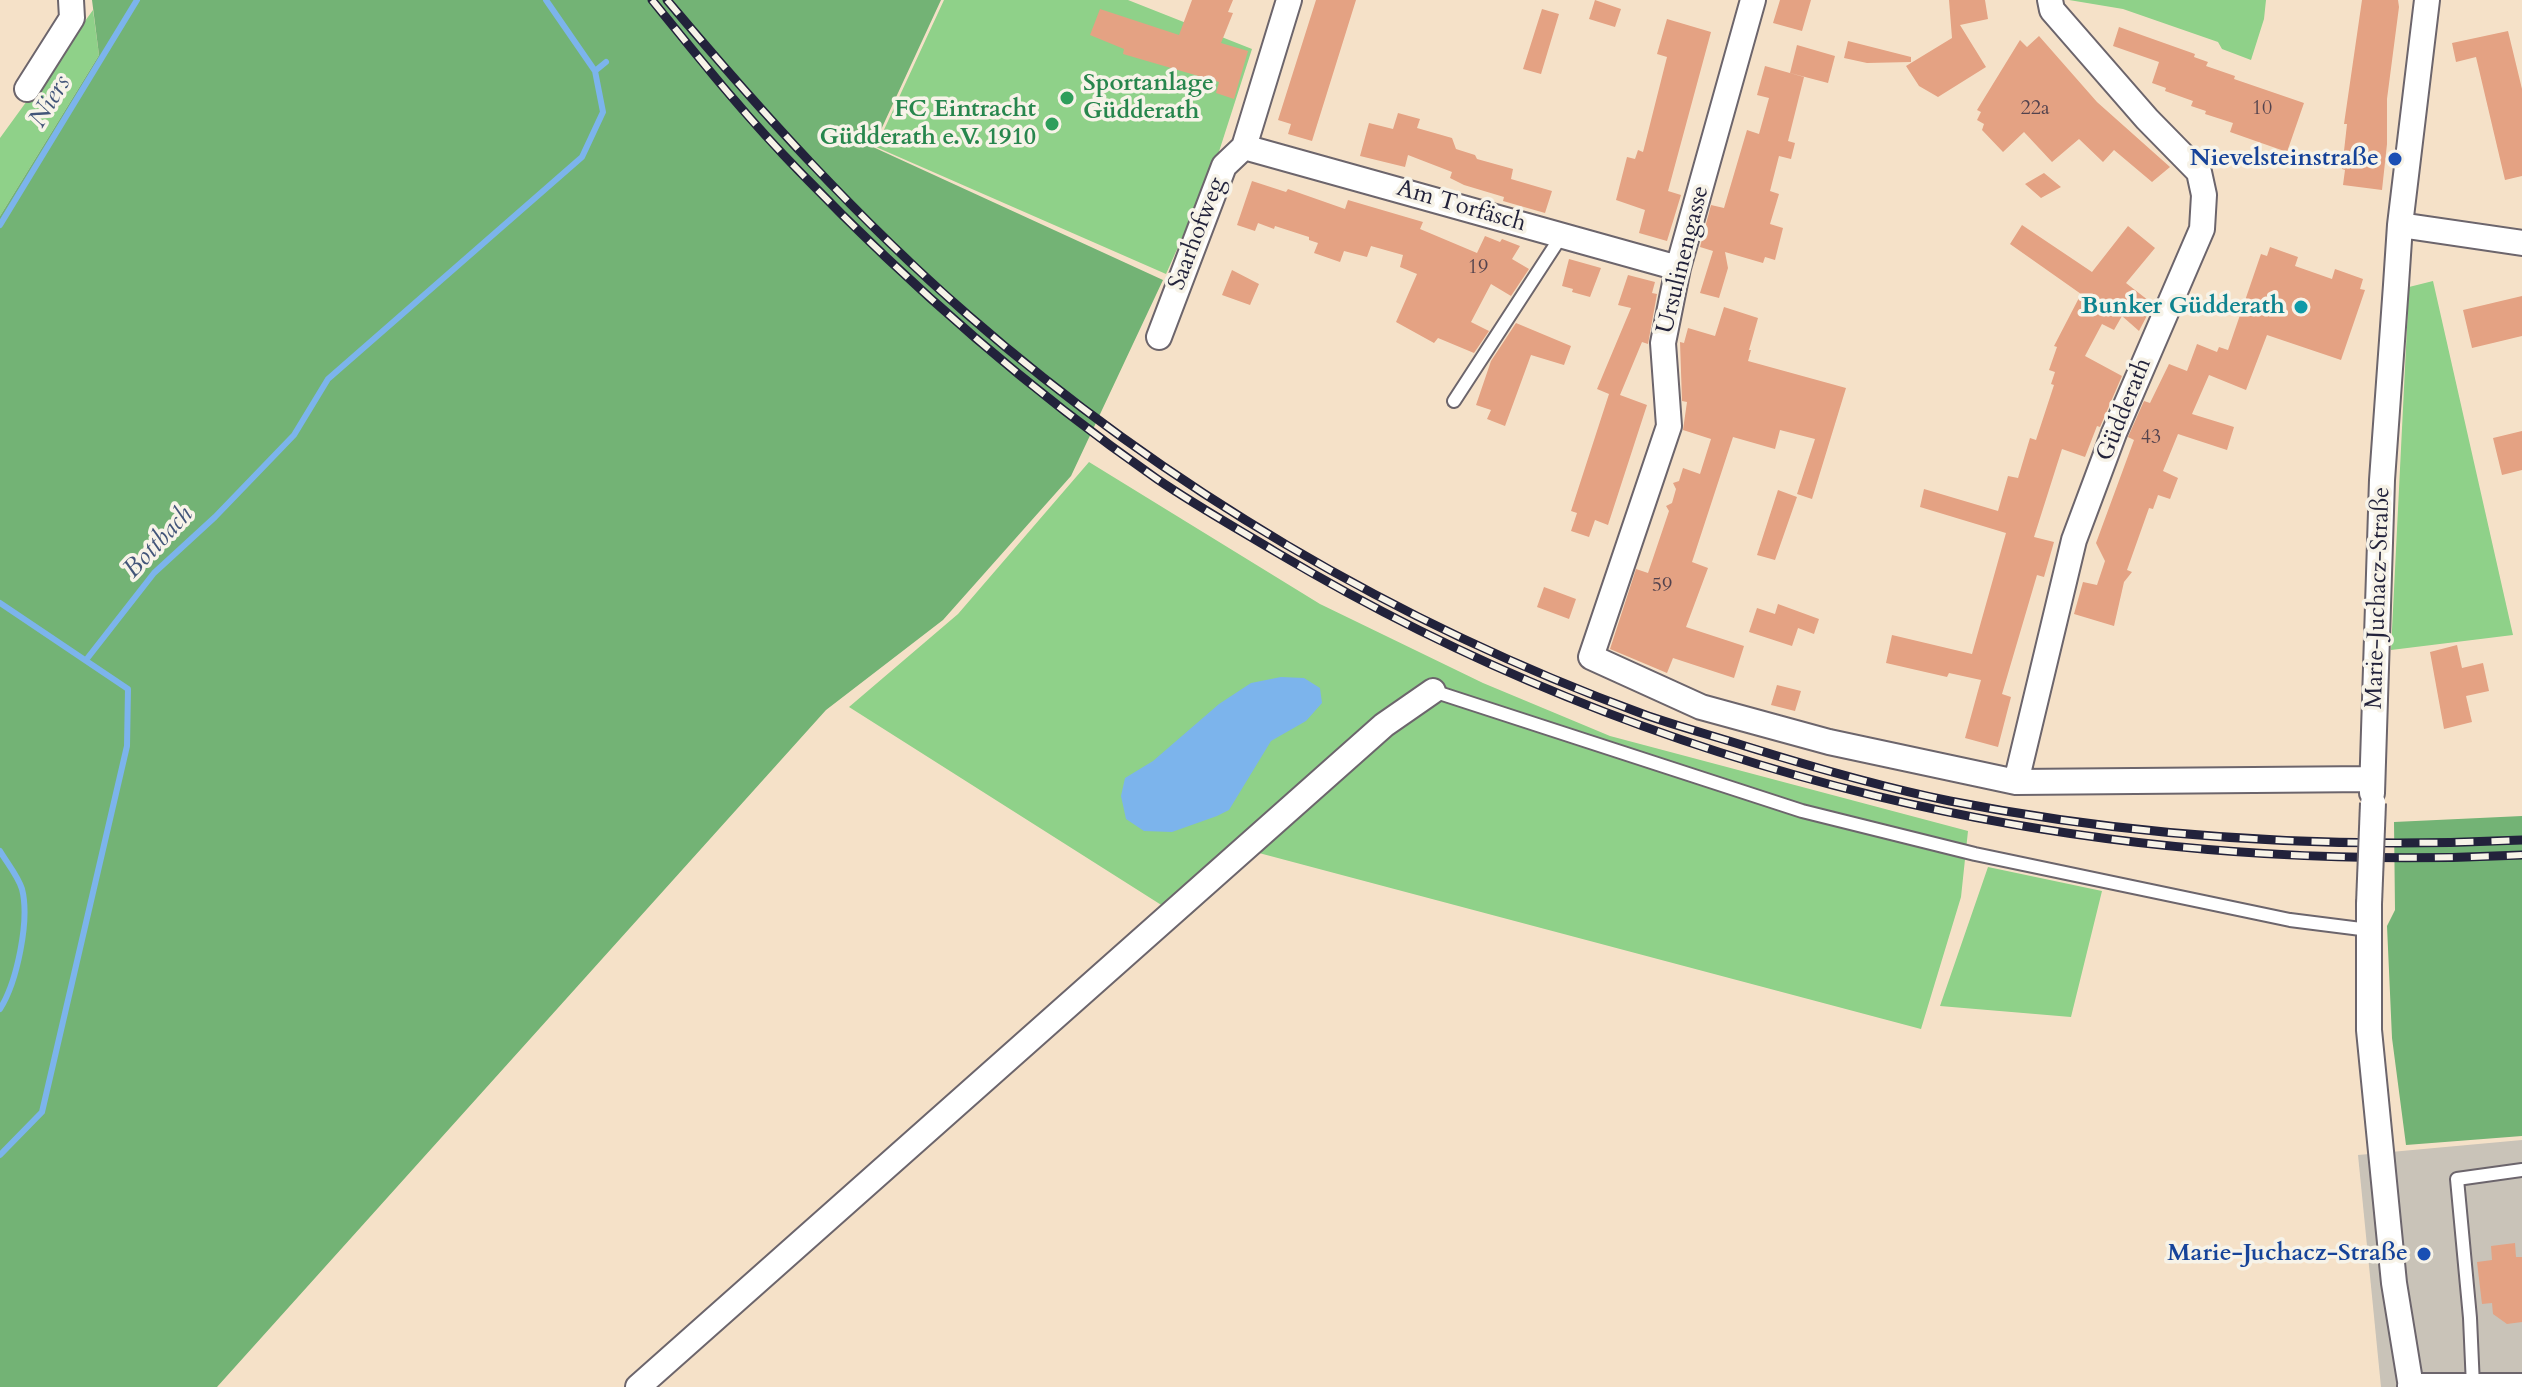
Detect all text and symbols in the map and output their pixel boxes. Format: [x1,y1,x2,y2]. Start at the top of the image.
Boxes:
water label: Niers [23,70,79,134]
place label: Sportanlage Güdderath [1083,70,1214,126]
marker: Sportanlage Güdderath [1058,89,1076,107]
place label: FC Eintracht Güdderath e.V. 1910 [820,96,1036,152]
house number: 22a [2020,97,2050,121]
house number: 10 [2252,97,2272,121]
marker: FC Eintracht Güdderath e.V. 1910 [1043,115,1061,133]
place label: Nievelsteinstraße [2190,145,2379,173]
marker: Nievelsteinstraße [2386,150,2404,168]
street label: Saarhofweg [1163,173,1233,295]
street label: Am Torfäsch [1393,175,1529,239]
street label: Ursulinengasse [1652,183,1716,337]
house number: 19 [1468,256,1488,280]
place label: Bunker Güdderath [2081,293,2285,321]
marker: Bunker Güdderath [2292,298,2310,316]
street label: Güdderath [2091,354,2159,466]
house number: 43 [2141,426,2161,450]
street label: Marie-Juchacz-Straße [2361,486,2397,710]
water label: Bottbach [118,500,200,586]
house number: 59 [1652,574,1672,598]
place label: Marie-Juchacz-Straße [2167,1240,2408,1268]
marker: Marie-Juchacz-Straße [2415,1245,2433,1263]

